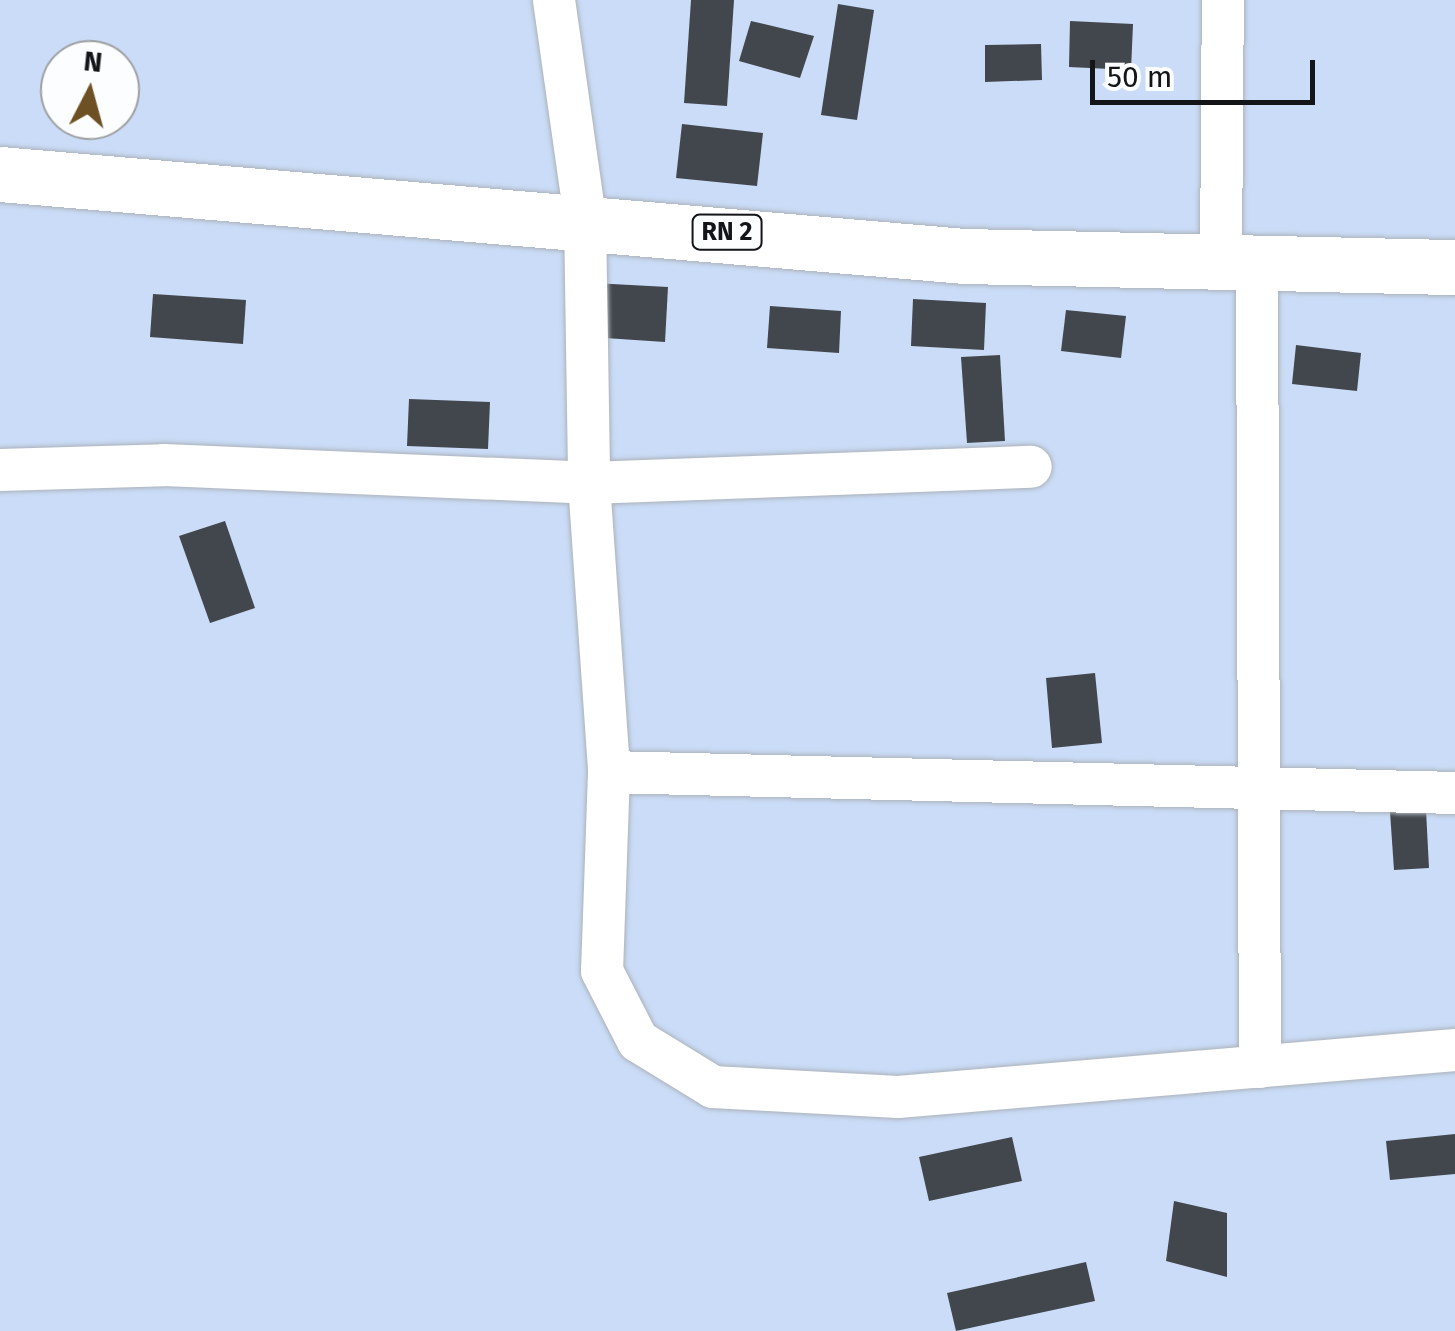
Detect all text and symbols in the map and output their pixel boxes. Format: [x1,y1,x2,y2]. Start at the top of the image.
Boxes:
north arrow [40,40,140,140]
scale bar [1095,40,1320,102]
text: N [82,44,104,79]
text: 50 m [1107,59,1172,95]
road number: RN 2 [690,212,764,252]

